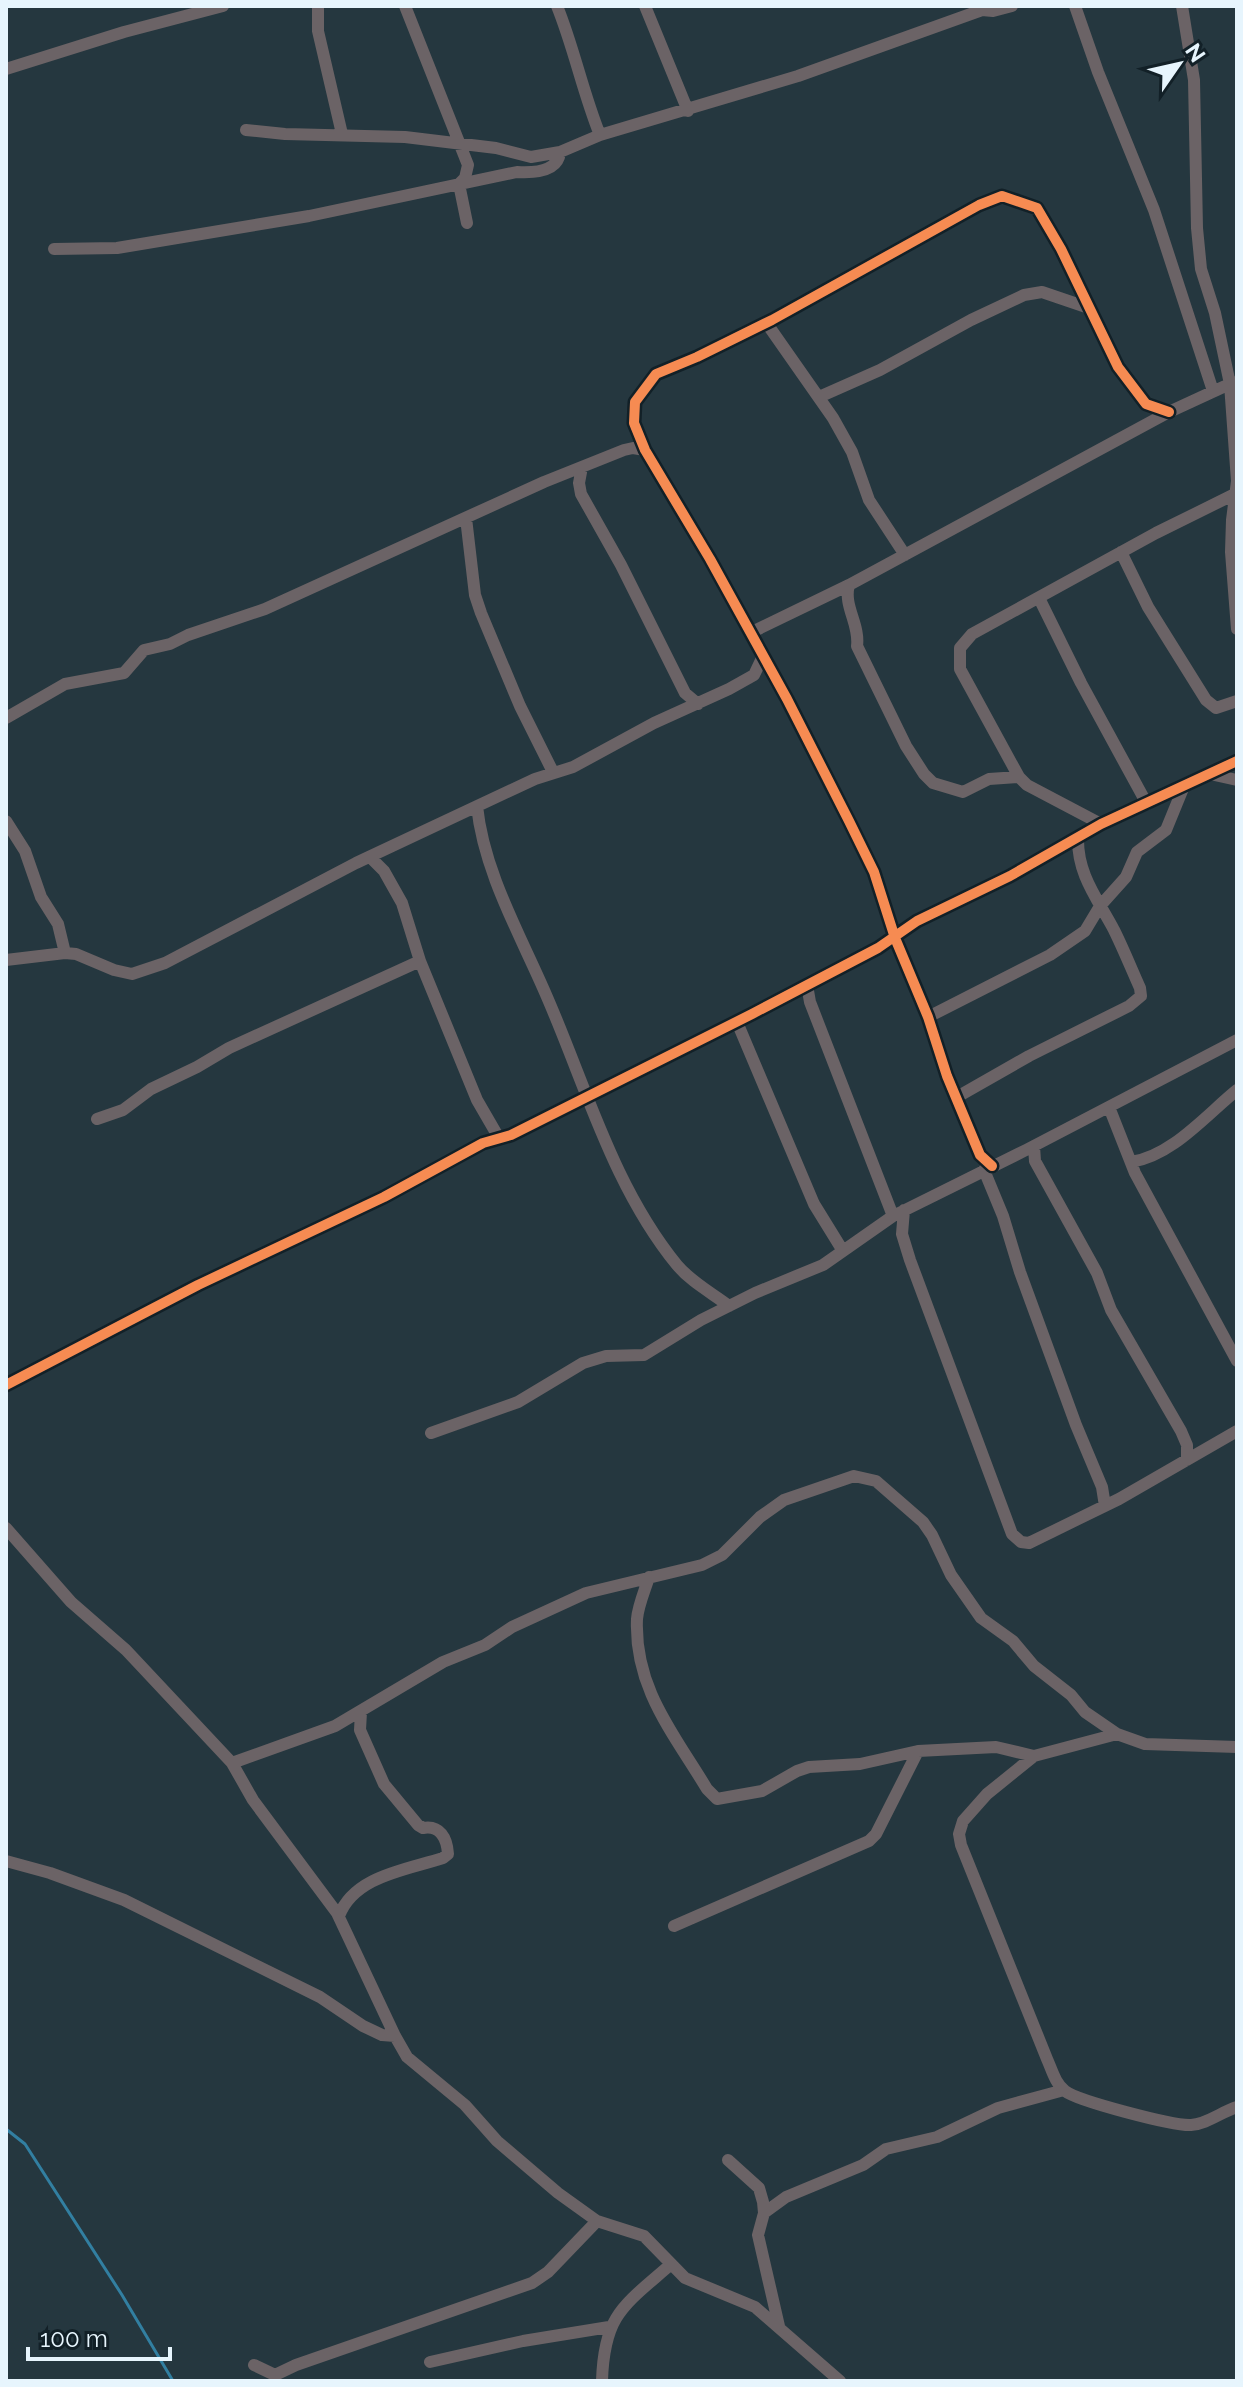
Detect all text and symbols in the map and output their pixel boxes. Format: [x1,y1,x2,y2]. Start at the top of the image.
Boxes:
north arrow [1139,24,1219,104]
text: N [1180,39,1211,67]
scale bar [28,2311,170,2361]
text: 100 m [40,2324,108,2353]

